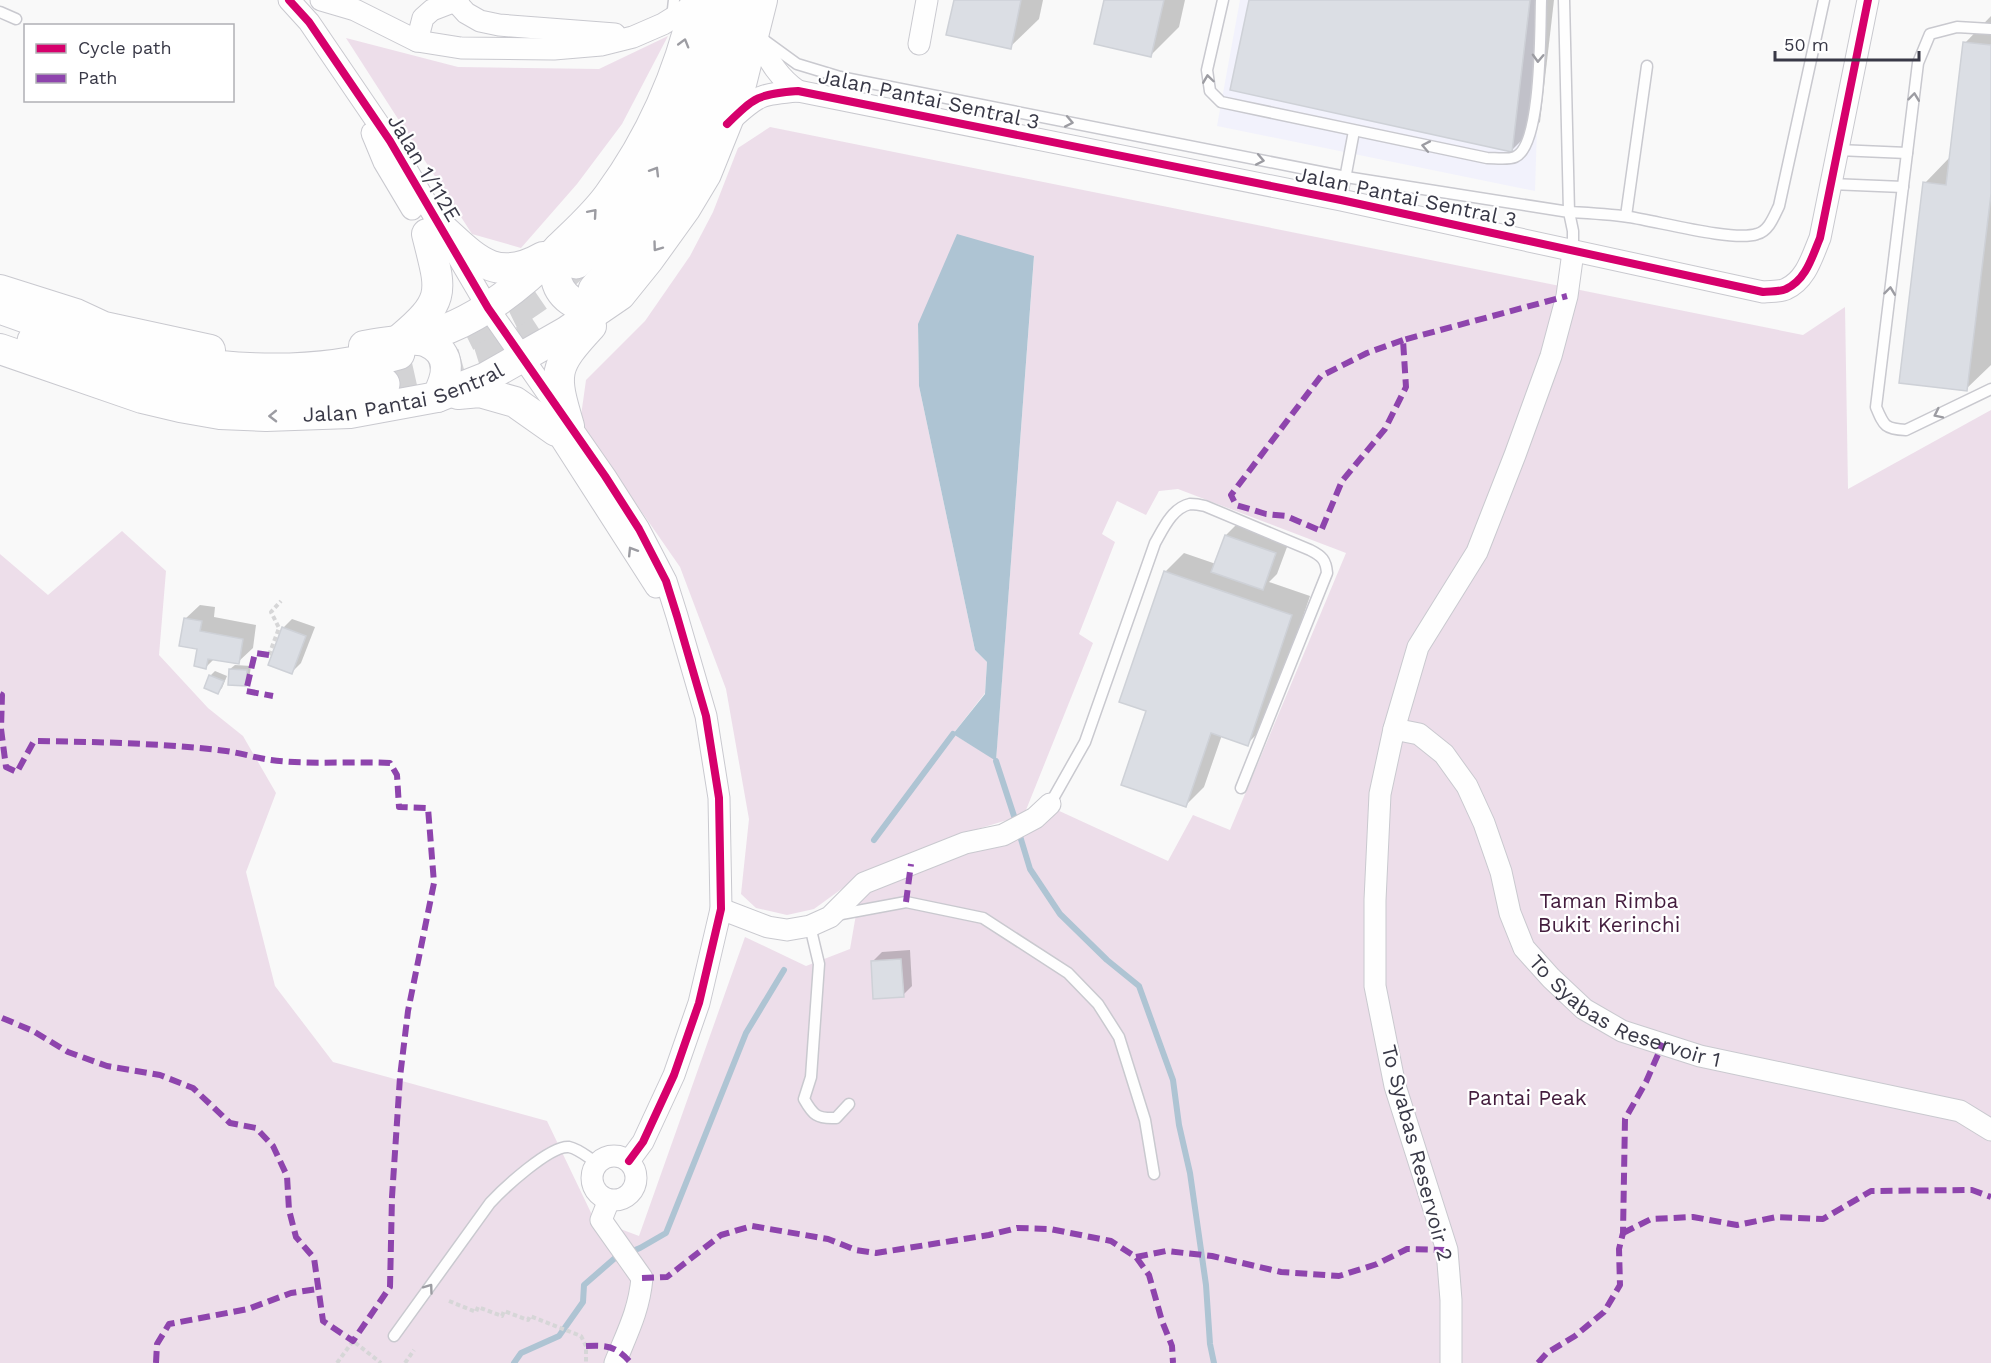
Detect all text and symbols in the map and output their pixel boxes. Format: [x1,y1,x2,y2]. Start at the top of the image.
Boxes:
legend [24,24,234,102]
scale bar [1775,24,1919,62]
text: 50 m [1784,34,1829,55]
text: Cycle path [78,37,172,58]
one-way arrow [677,38,689,49]
one-way arrow [1532,54,1545,63]
street label: Jalan Pantai Sentral 3 [816,63,1042,134]
text: Path [78,67,118,88]
one-way arrow [1203,74,1215,84]
one-way arrow [1907,93,1919,102]
street label: Jalan 1/112E [383,110,466,226]
one-way arrow [1064,115,1074,128]
one-way arrow [1421,140,1431,153]
one-way arrow [1255,153,1265,166]
street label: Jalan Pantai Sentral 3 [1293,161,1519,232]
one-way arrow [648,166,659,177]
one-way arrow [586,209,597,220]
one-way arrow [653,241,664,252]
one-way arrow [1884,286,1896,296]
street label: Jalan Pantai Sentral [302,357,508,427]
one-way arrow [1934,407,1945,419]
one-way arrow [269,410,278,422]
one-way arrow [628,547,640,557]
park label: Taman Rimba Bukit Kerinchi [1538,888,1680,937]
street label: To Syabas Reservoir 1 [1524,949,1723,1072]
street label: To Syabas Reservoir 2 [1377,1042,1458,1264]
park label: Pantai Peak [1467,1085,1587,1110]
one-way arrow [422,1284,433,1295]

